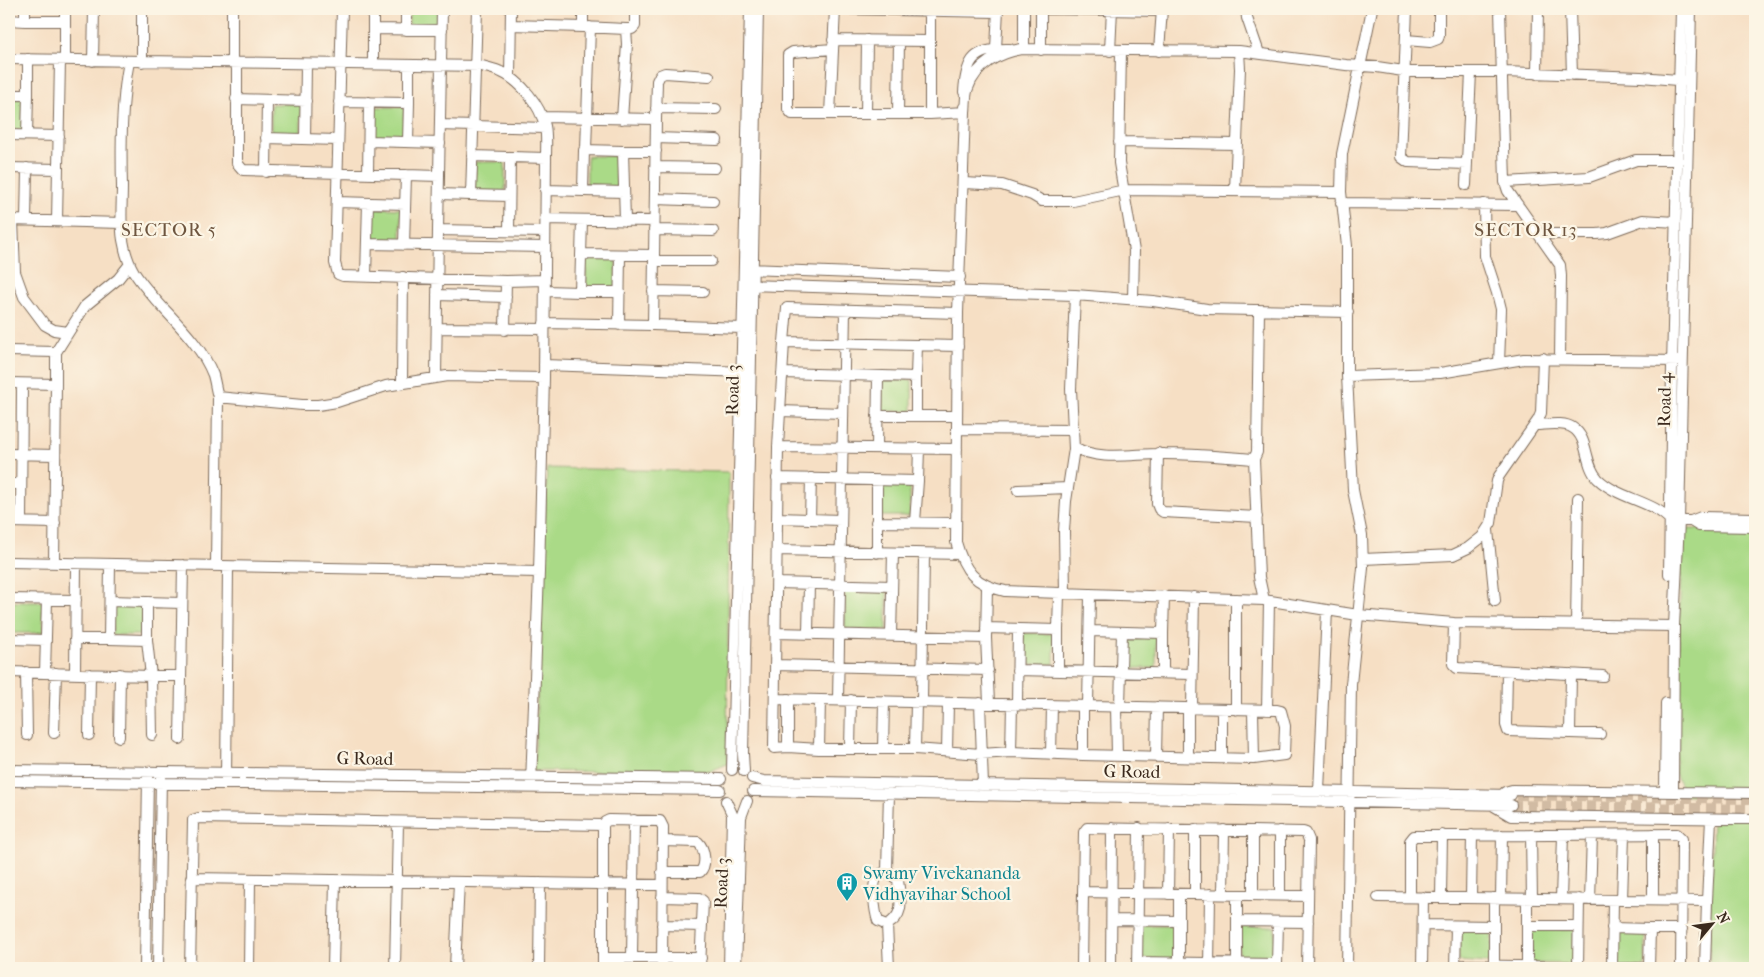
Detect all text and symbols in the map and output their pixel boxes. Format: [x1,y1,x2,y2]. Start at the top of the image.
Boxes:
district label: SECTOR 5 [121,219,217,241]
district label: SECTOR 13 [1474,219,1578,241]
street label: Road 3 [722,364,744,416]
street label: Road 4 [1654,372,1676,427]
street label: G Road [336,748,394,770]
street label: G Road [1103,761,1161,783]
street label: Road 3 [711,857,733,909]
place label: Swamy Vivekananda Vidhyavihar School [862,863,1021,905]
building icon: Swamy Vivekananda Vidhyavihar School [835,871,859,902]
north arrow [1686,900,1736,950]
text: N [1713,909,1733,927]

